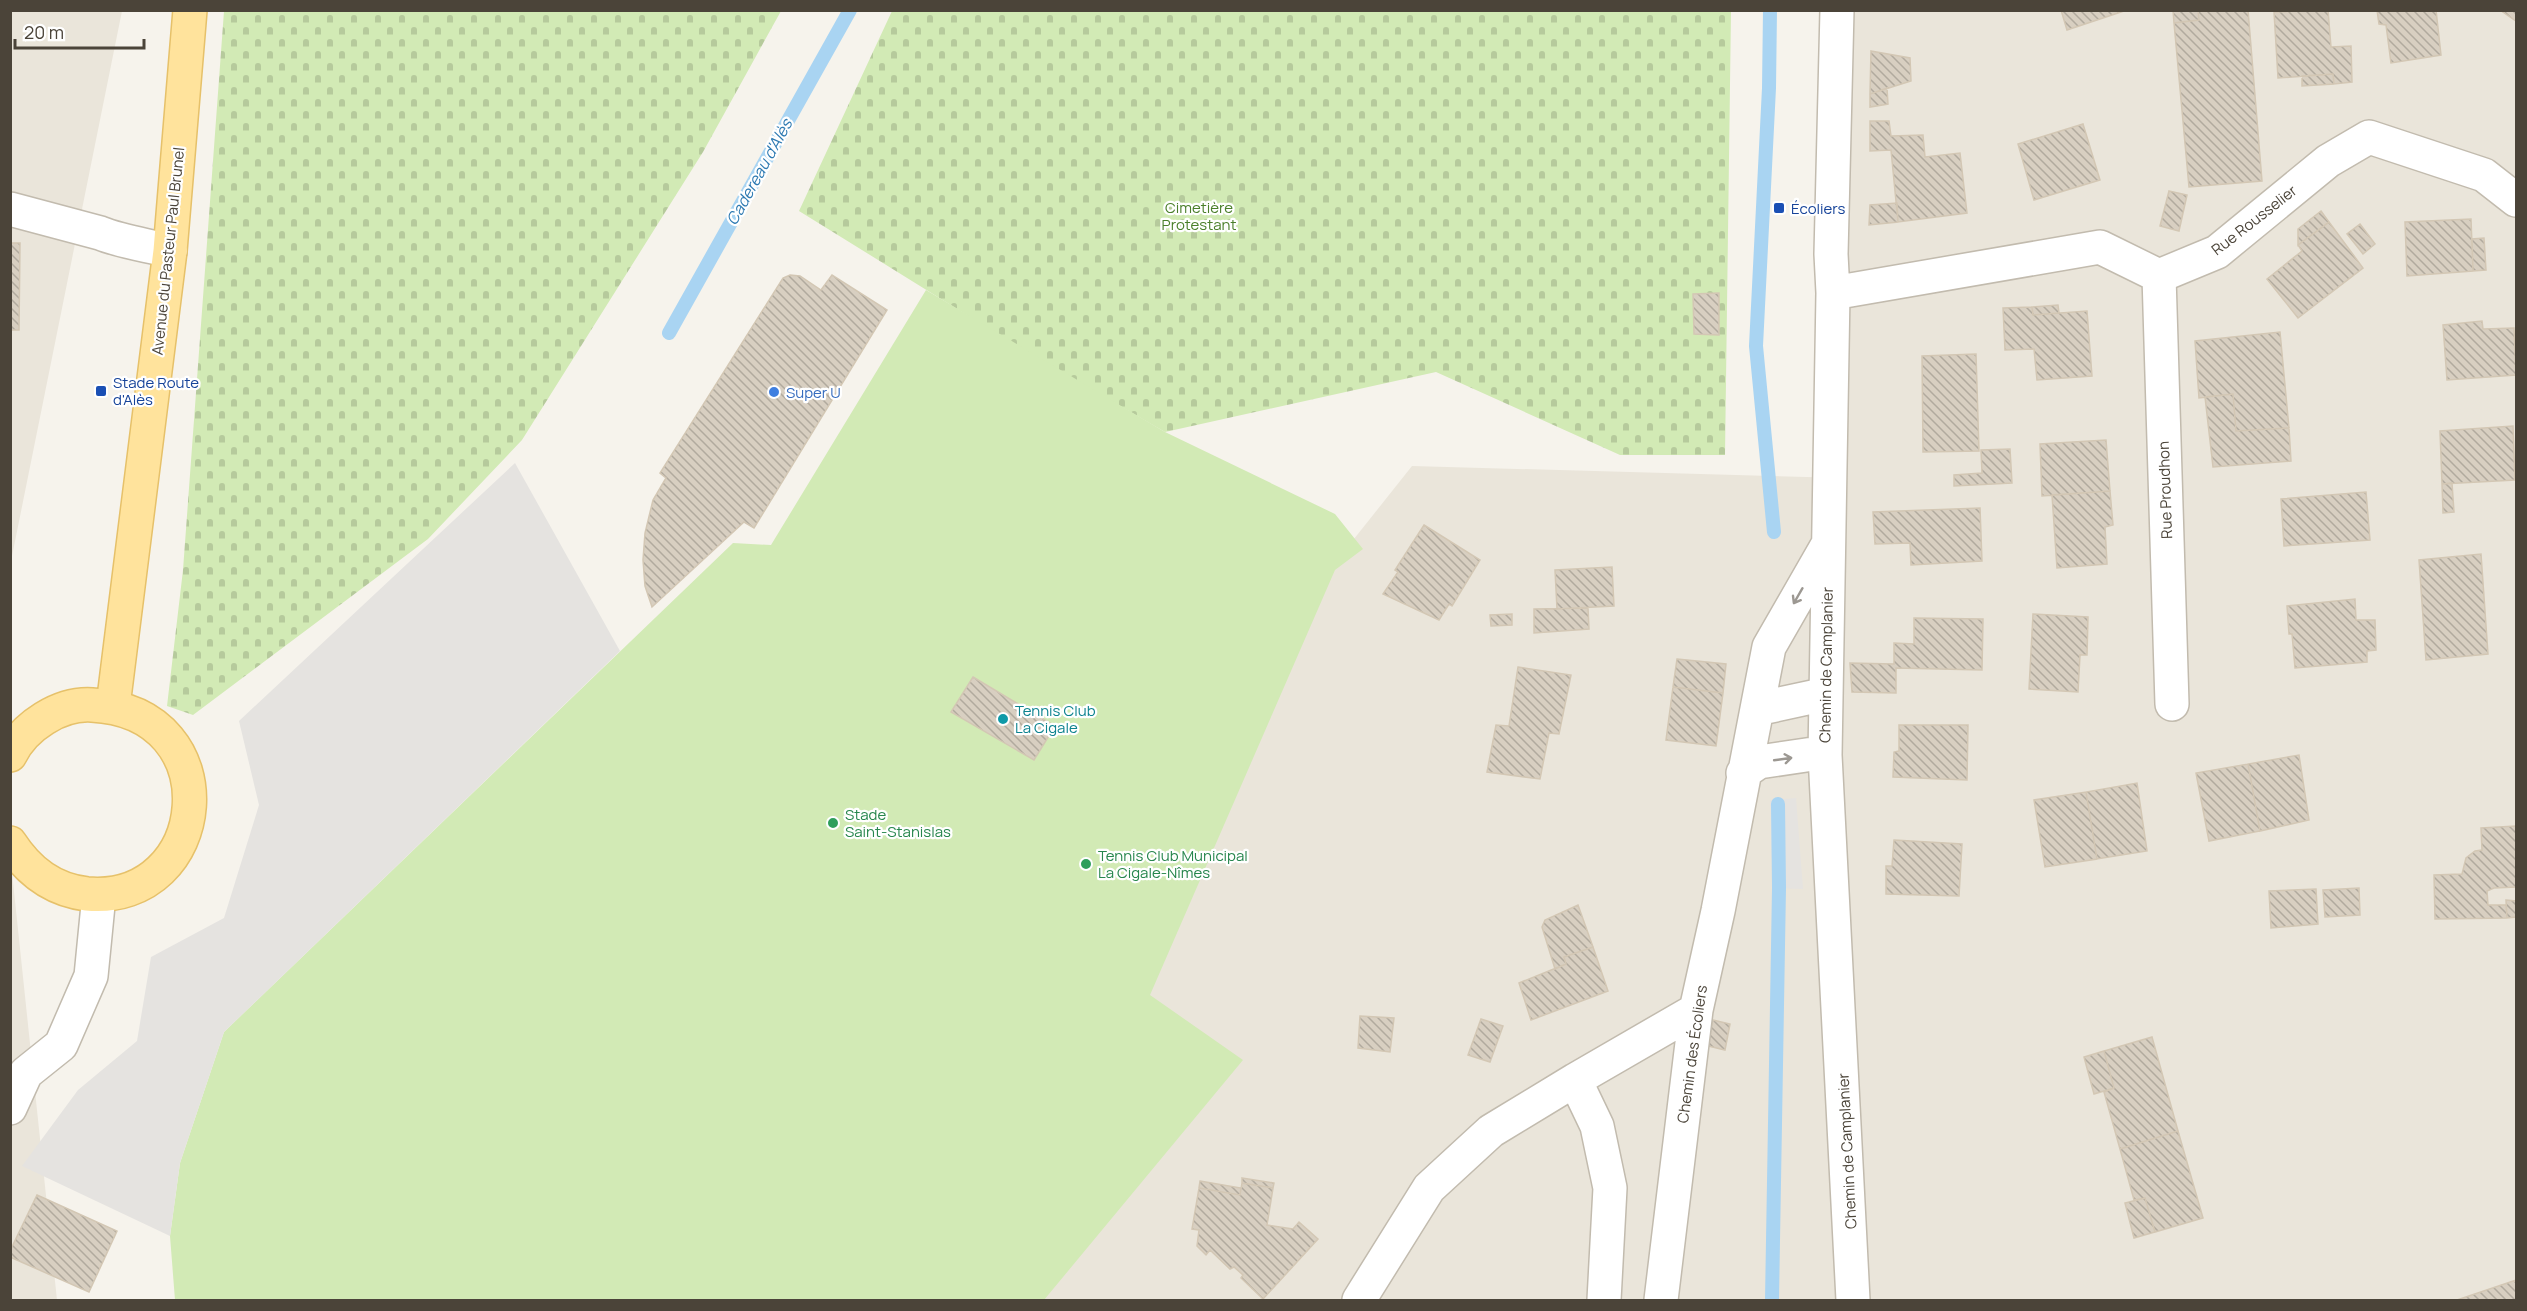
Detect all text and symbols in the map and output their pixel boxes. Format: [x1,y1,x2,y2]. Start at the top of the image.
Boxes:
scale bar [15,12,144,50]
text: 20 m [24,20,64,44]
water label: Cadereau d'Alès [721,114,798,229]
street label: Avenue du Pasteur Paul Brunel [147,146,189,356]
street label: Rue Rousselier [2207,180,2302,260]
park label: Cimetière Protestant [1162,197,1236,235]
place label: Écoliers [1791,198,1845,219]
marker: Écoliers [1772,201,1786,215]
place label: Stade Route d'Alès [113,372,199,410]
place label: Super U [786,382,841,403]
marker: Stade Route d'Alès [94,384,108,398]
marker: Super U [767,385,781,399]
street label: Rue Proudhon [2153,441,2177,539]
street label: Chemin de Camplanier [1814,586,1838,743]
one-way arrow [1792,587,1804,604]
place label: Tennis Club La Cigale [1015,700,1096,738]
marker: Tennis Club La Cigale [996,712,1010,726]
one-way arrow [1772,753,1792,764]
place label: Stade Saint-Stanislas [845,804,951,842]
marker: Stade Saint-Stanislas [826,816,840,830]
place label: Tennis Club Municipal La Cigale-Nîmes [1098,845,1248,883]
marker: Tennis Club Municipal La Cigale-Nîmes [1079,857,1093,871]
street label: Chemin des Écoliers [1672,984,1712,1124]
street label: Chemin de Camplanier [1832,1072,1862,1229]

